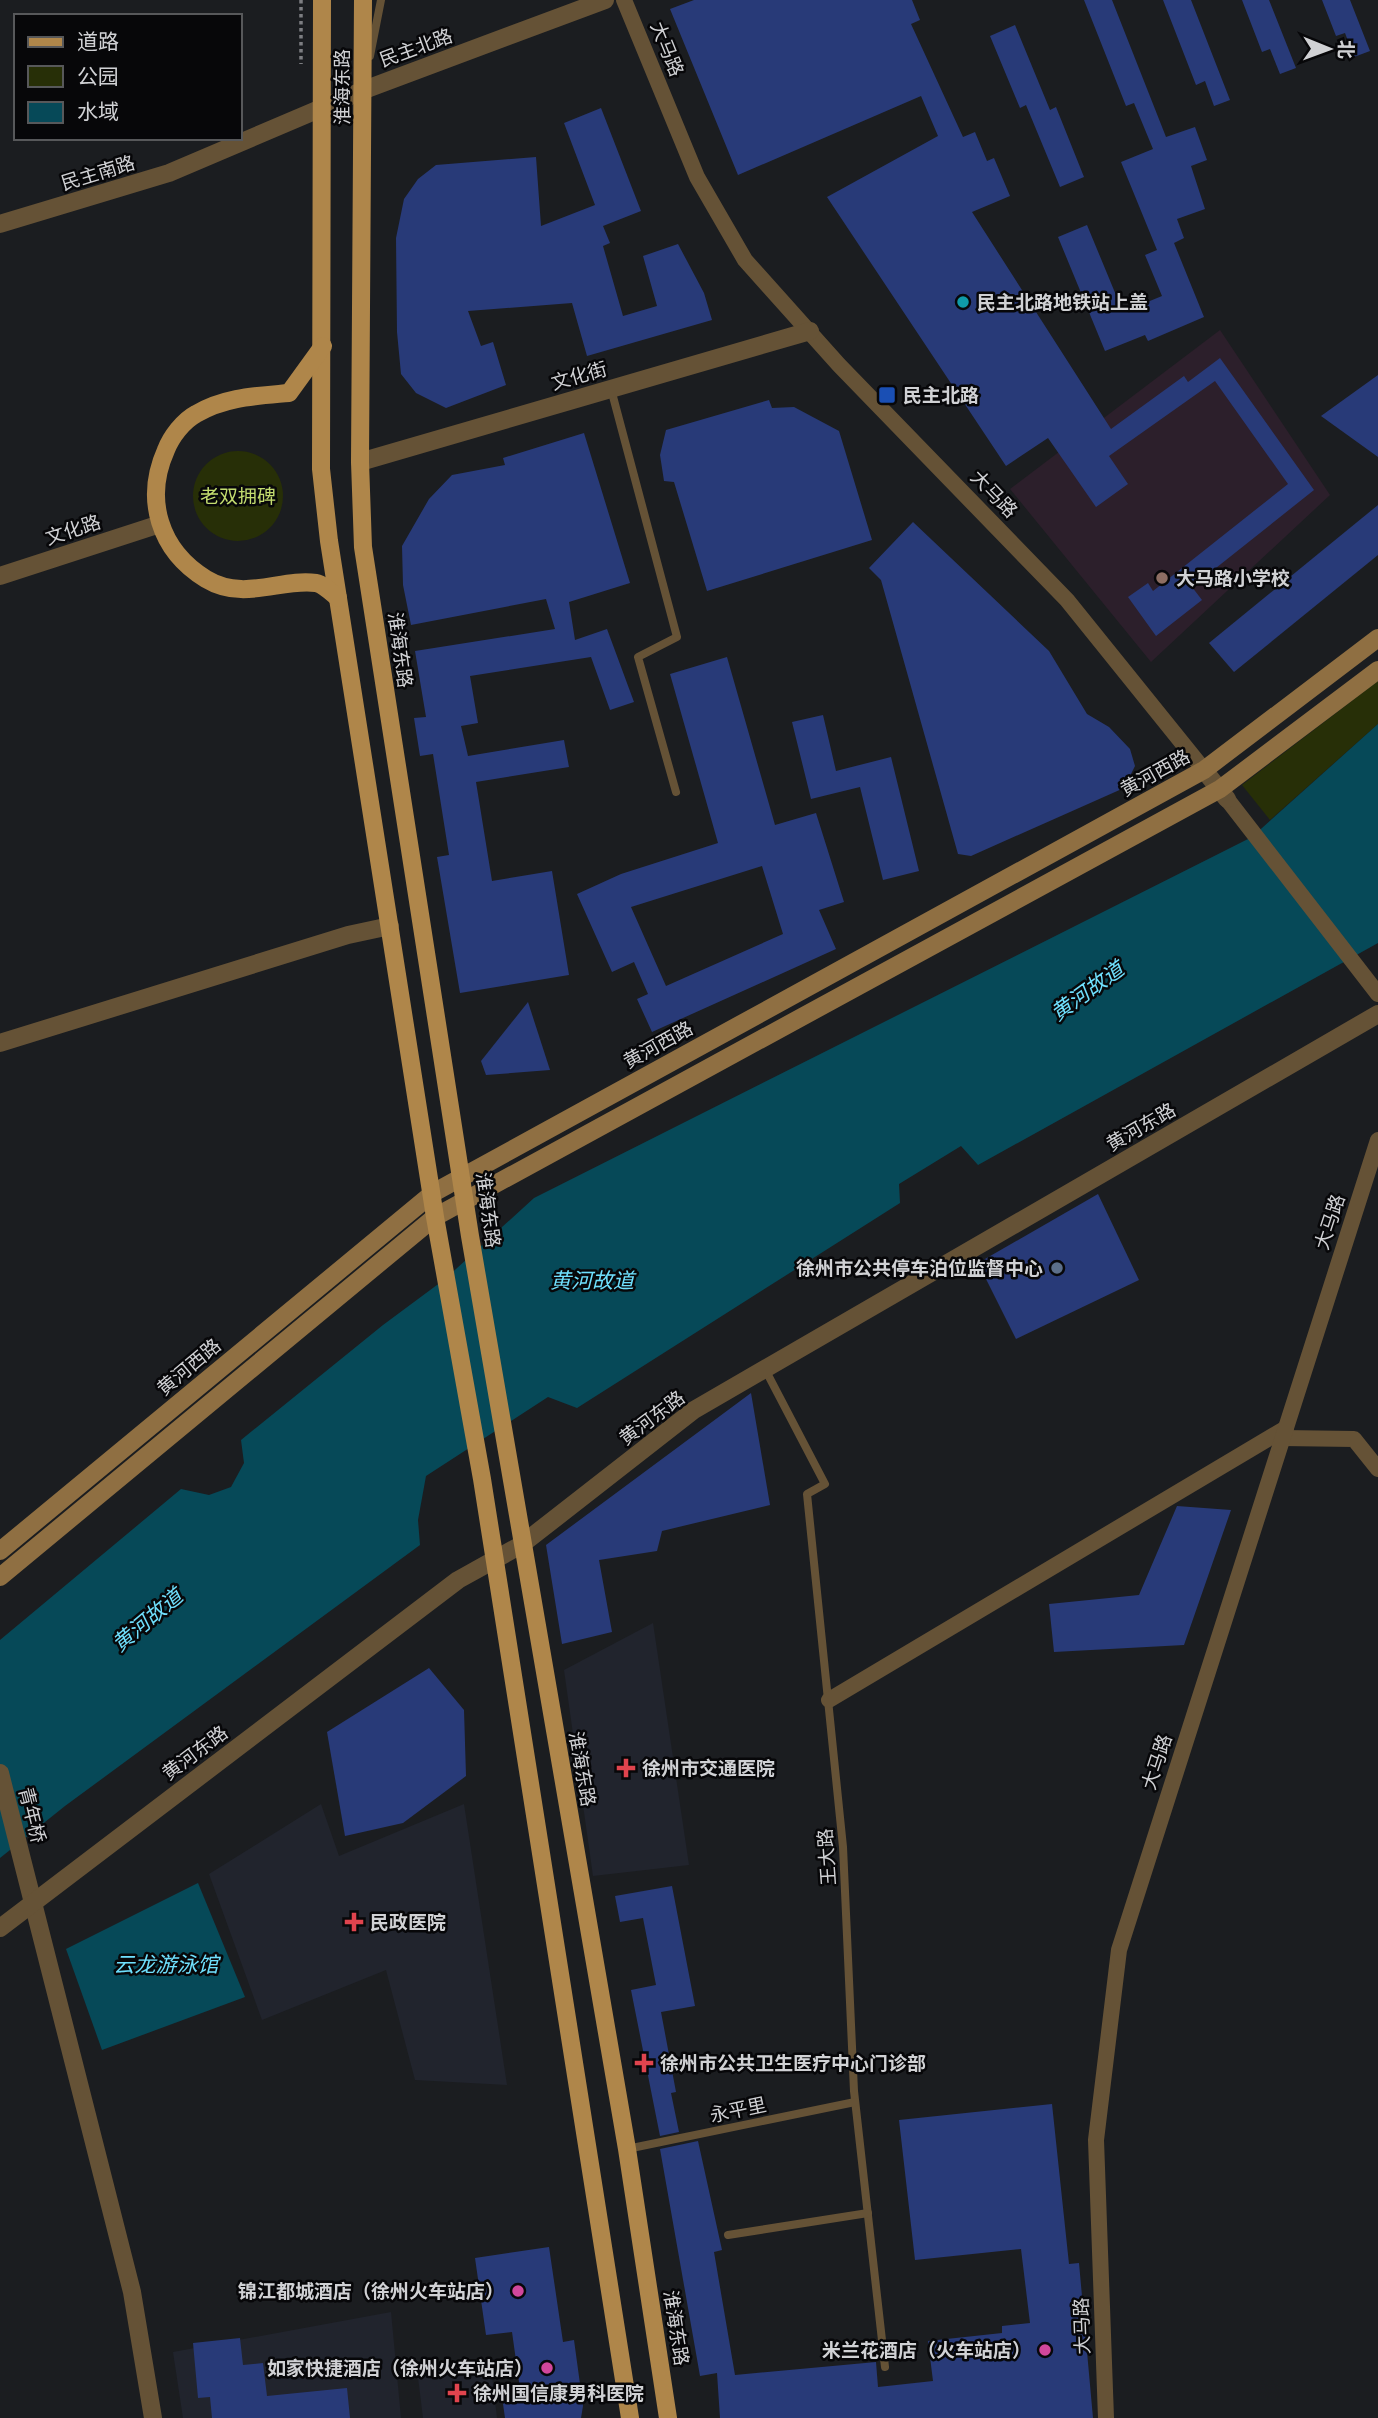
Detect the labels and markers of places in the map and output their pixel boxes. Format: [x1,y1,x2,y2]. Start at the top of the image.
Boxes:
place label: 民主北路地铁站上盖 [977,292,1148,313]
marker: 民主北路地铁站上盖 [955,294,971,310]
marker: 民主北路 [877,385,897,405]
place label: 民主北路 [903,385,979,406]
place label: 大马路小学校 [1176,568,1290,589]
marker: 大马路小学校 [1154,570,1170,586]
place label: 徐州市公共停车泊位监督中心 [796,1258,1043,1279]
marker: 徐州市公共停车泊位监督中心 [1049,1260,1065,1276]
marker: 徐州市交通医院 [616,1758,636,1778]
place label: 徐州市交通医院 [642,1758,775,1779]
marker: 民政医院 [344,1912,364,1932]
place label: 民政医院 [370,1912,446,1933]
marker: 徐州市公共卫生医疗中心门诊部 [634,2053,654,2073]
place label: 徐州市公共卫生医疗中心门诊部 [660,2053,926,2074]
place label: 锦江都城酒店（徐州火车站店） [238,2281,504,2302]
marker: 锦江都城酒店（徐州火车站店） [510,2283,526,2299]
place label: 米兰花酒店（火车站店） [822,2340,1031,2361]
marker: 米兰花酒店（火车站店） [1037,2342,1053,2358]
place label: 如家快捷酒店（徐州火车站店） [267,2358,533,2379]
marker: 如家快捷酒店（徐州火车站店） [539,2360,555,2376]
marker: 徐州国信康男科医院 [447,2383,467,2403]
place label: 徐州国信康男科医院 [473,2383,644,2404]

